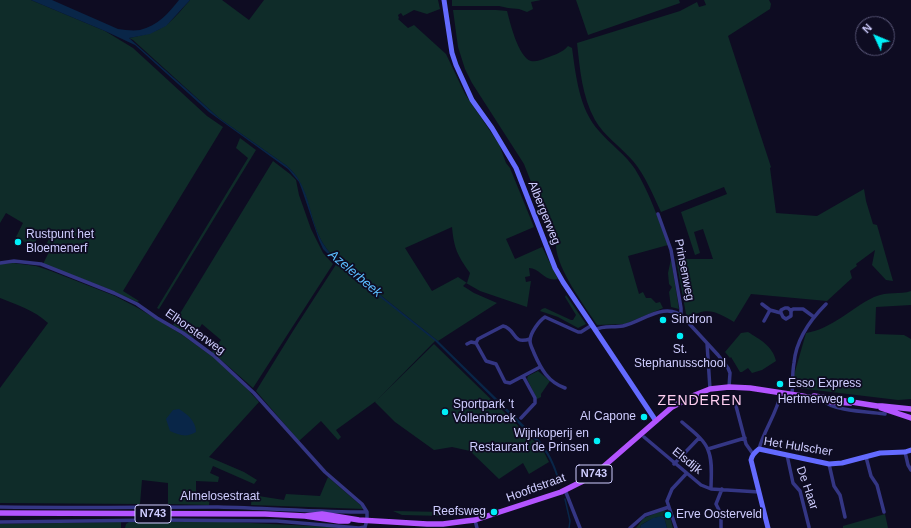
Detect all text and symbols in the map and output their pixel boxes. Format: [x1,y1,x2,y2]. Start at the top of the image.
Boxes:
north arrow [855,16,895,56]
text: N [860,21,874,35]
street label: Albergerweg [525,179,563,247]
place label: Rustpunt het Bloemenerf [26,228,94,256]
marker: Rustpunt het Bloemenerf [13,237,23,247]
street label: Prinsenweg [671,238,697,302]
water label: Azelerbeek [325,247,385,301]
street label: Elhorsterweg [162,306,228,358]
place label: Sindron [671,313,712,327]
marker: Sindron [658,315,668,325]
marker: St. Stephanusschool [675,331,685,341]
place label: St. Stephanusschool [634,343,726,371]
place label: Esso Express [788,377,861,391]
marker: Esso Express [775,379,785,389]
district label: ZENDEREN [657,393,743,409]
place label: Hertmerweg [778,393,843,407]
marker: Hertmerweg [846,395,856,405]
place label: Sportpark 't Vollenbroek [453,398,516,426]
marker: Sportpark 't Vollenbroek [440,407,450,417]
place label: Al Capone [580,410,636,424]
marker: Al Capone [639,412,649,422]
place label: Wijnkoperij en Restaurant de Prinsen [470,427,589,455]
street label: Het Hulscher [763,434,833,460]
marker: Wijnkoperij en Restaurant de Prinsen [592,436,602,446]
street label: Elsdijk [669,444,705,478]
road number: N743 [576,465,612,483]
street label: De Haar [793,465,821,511]
street label: Hoofdstraat [504,471,568,505]
street label: Almelosestraat [180,490,260,504]
road number: N743 [135,505,171,523]
place label: Reefsweg [433,505,486,519]
marker: Reefsweg [489,507,499,517]
place label: Erve Oosterveld [676,508,762,522]
marker: Erve Oosterveld [663,510,673,520]

